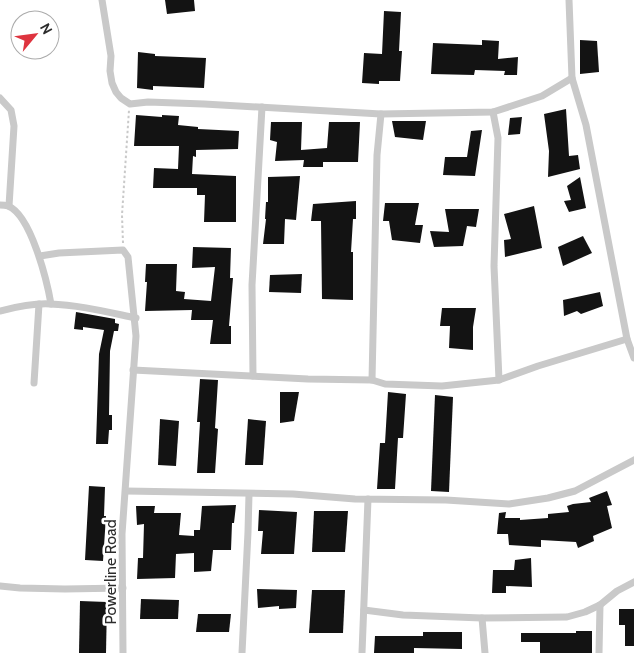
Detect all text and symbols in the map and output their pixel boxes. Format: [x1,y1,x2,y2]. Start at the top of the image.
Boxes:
north arrow [10,10,60,60]
text: N [36,20,57,37]
street label: Powerline Road [101,519,120,625]

